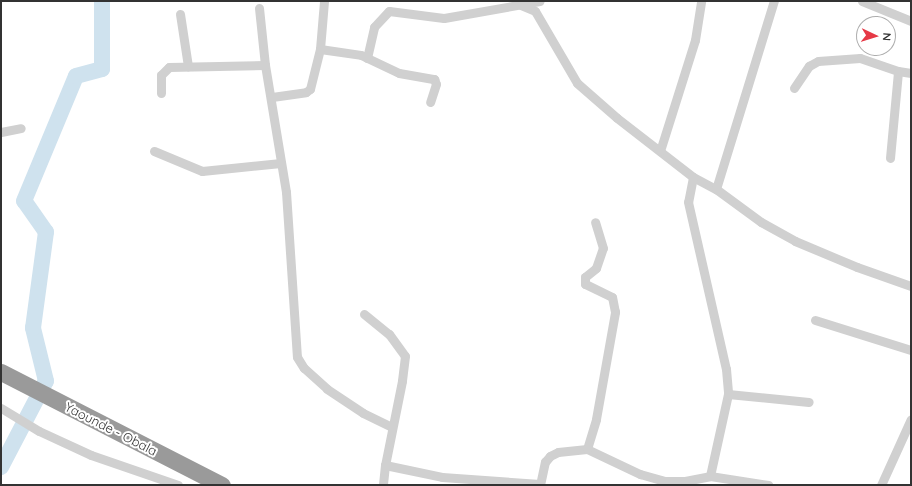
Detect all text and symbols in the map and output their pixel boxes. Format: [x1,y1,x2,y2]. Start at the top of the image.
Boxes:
north arrow [856,16,896,56]
text: N [880,32,894,41]
street label: Yaounde - Obala [62,399,160,459]

